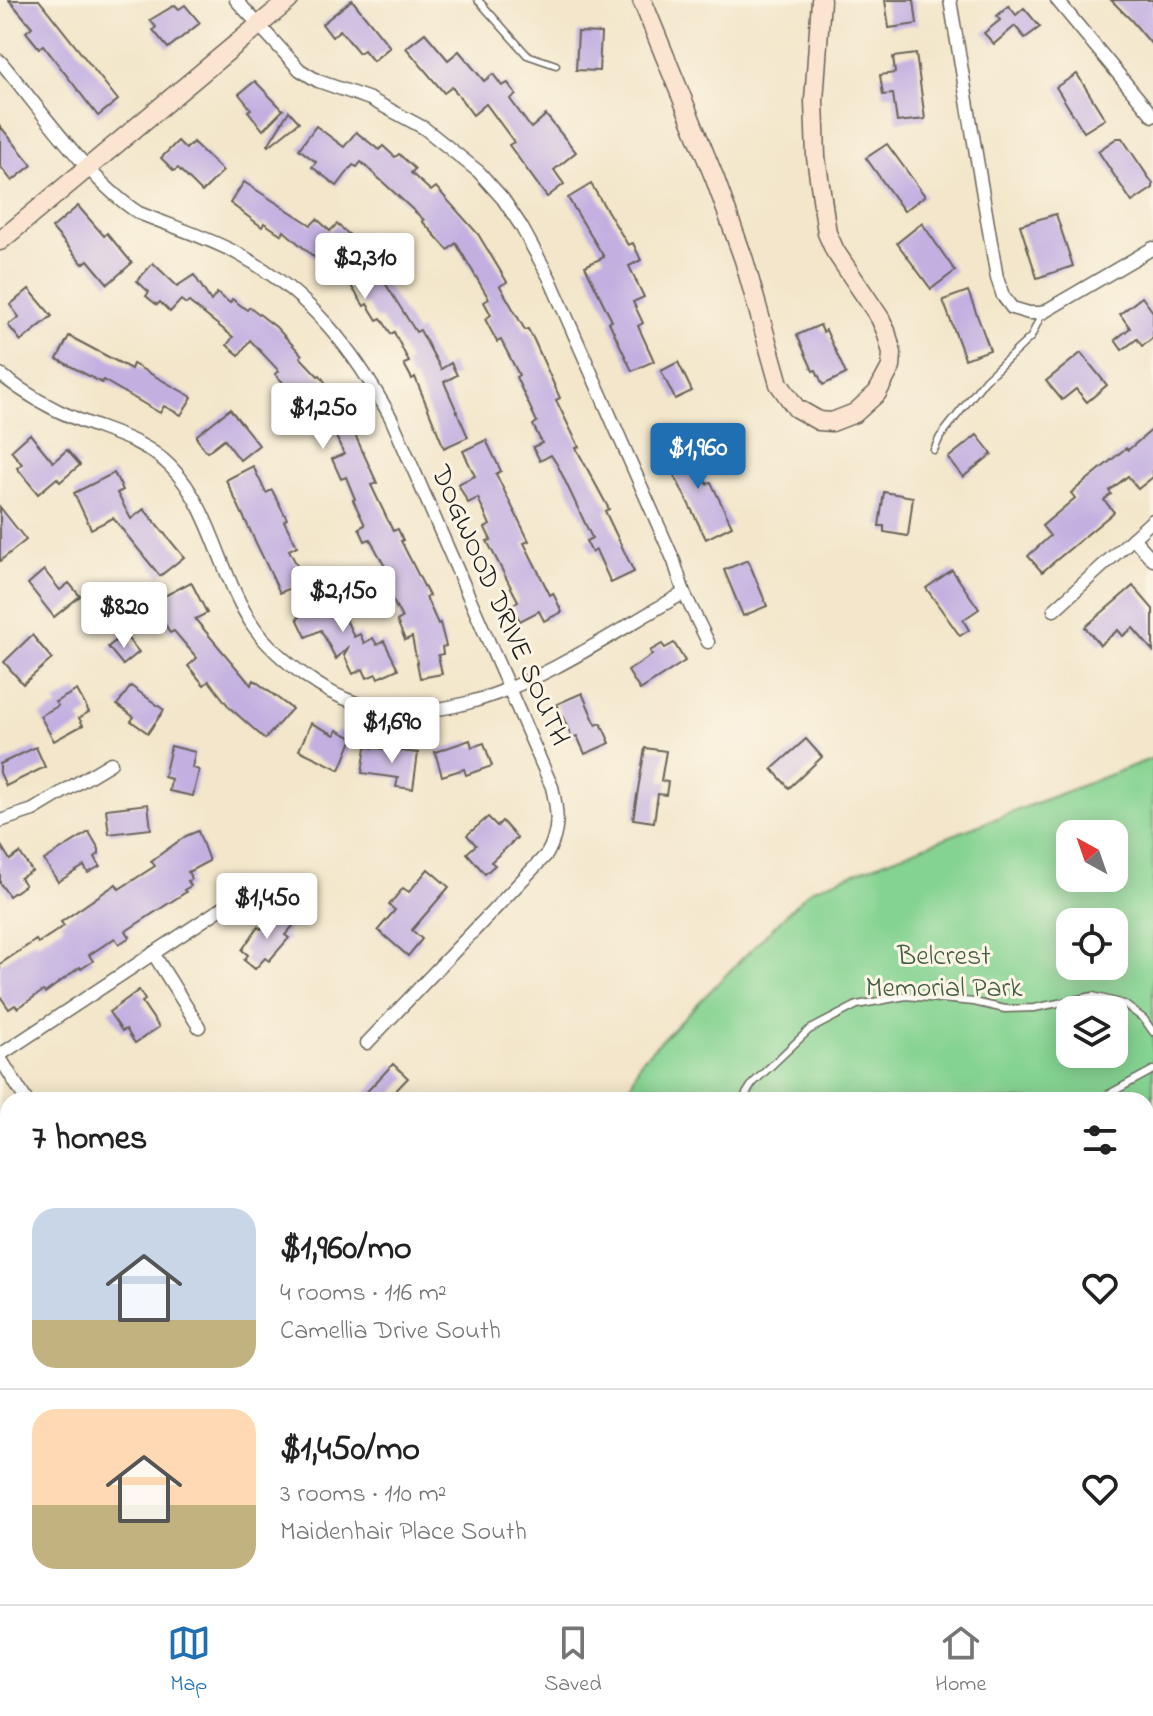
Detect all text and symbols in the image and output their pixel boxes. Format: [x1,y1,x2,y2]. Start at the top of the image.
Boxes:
pin: $2,310 [300,233,430,301]
text: $2,310 [333,240,397,278]
pin: $1,250 [258,383,388,451]
text: $1,250 [289,390,357,428]
pin: $1,960 [633,423,763,491]
text: $1,960 [669,430,727,468]
street label: DOGWOOD DRIVE SOUTH [418,458,579,753]
pin: $2,150 [278,566,408,634]
text: $2,150 [309,573,377,611]
pin: $820 [77,582,171,650]
text: $820 [99,589,149,627]
pin: $1,690 [327,697,457,765]
text: $1,690 [363,704,421,742]
north arrow [1056,820,1128,892]
map controls [1056,820,1128,1068]
pin: $1,450 [202,873,332,941]
text: $1,450 [234,880,300,918]
button: locate [1056,908,1128,980]
park label: Belcrest Memorial Park [866,937,1023,1010]
button: layers [1056,996,1128,1068]
text: 7 homes [32,1115,147,1165]
icon: filters [1078,1118,1122,1162]
text: $1,960/mo [280,1225,412,1275]
icon: home [96,1240,192,1336]
icon: heart [1078,1266,1122,1310]
text: 4 rooms · 116 m² [280,1275,447,1313]
text: Camellia Drive South [280,1313,501,1351]
text: $1,450/mo [280,1426,420,1476]
icon: home [96,1441,192,1537]
icon: heart [1078,1467,1122,1511]
text: 3 rooms · 110 m² [280,1476,446,1514]
text: Maidenhair Place South [280,1514,527,1552]
tab: Map [167,1621,211,1701]
tab: Saved [544,1621,602,1701]
tab: Home [935,1621,986,1701]

